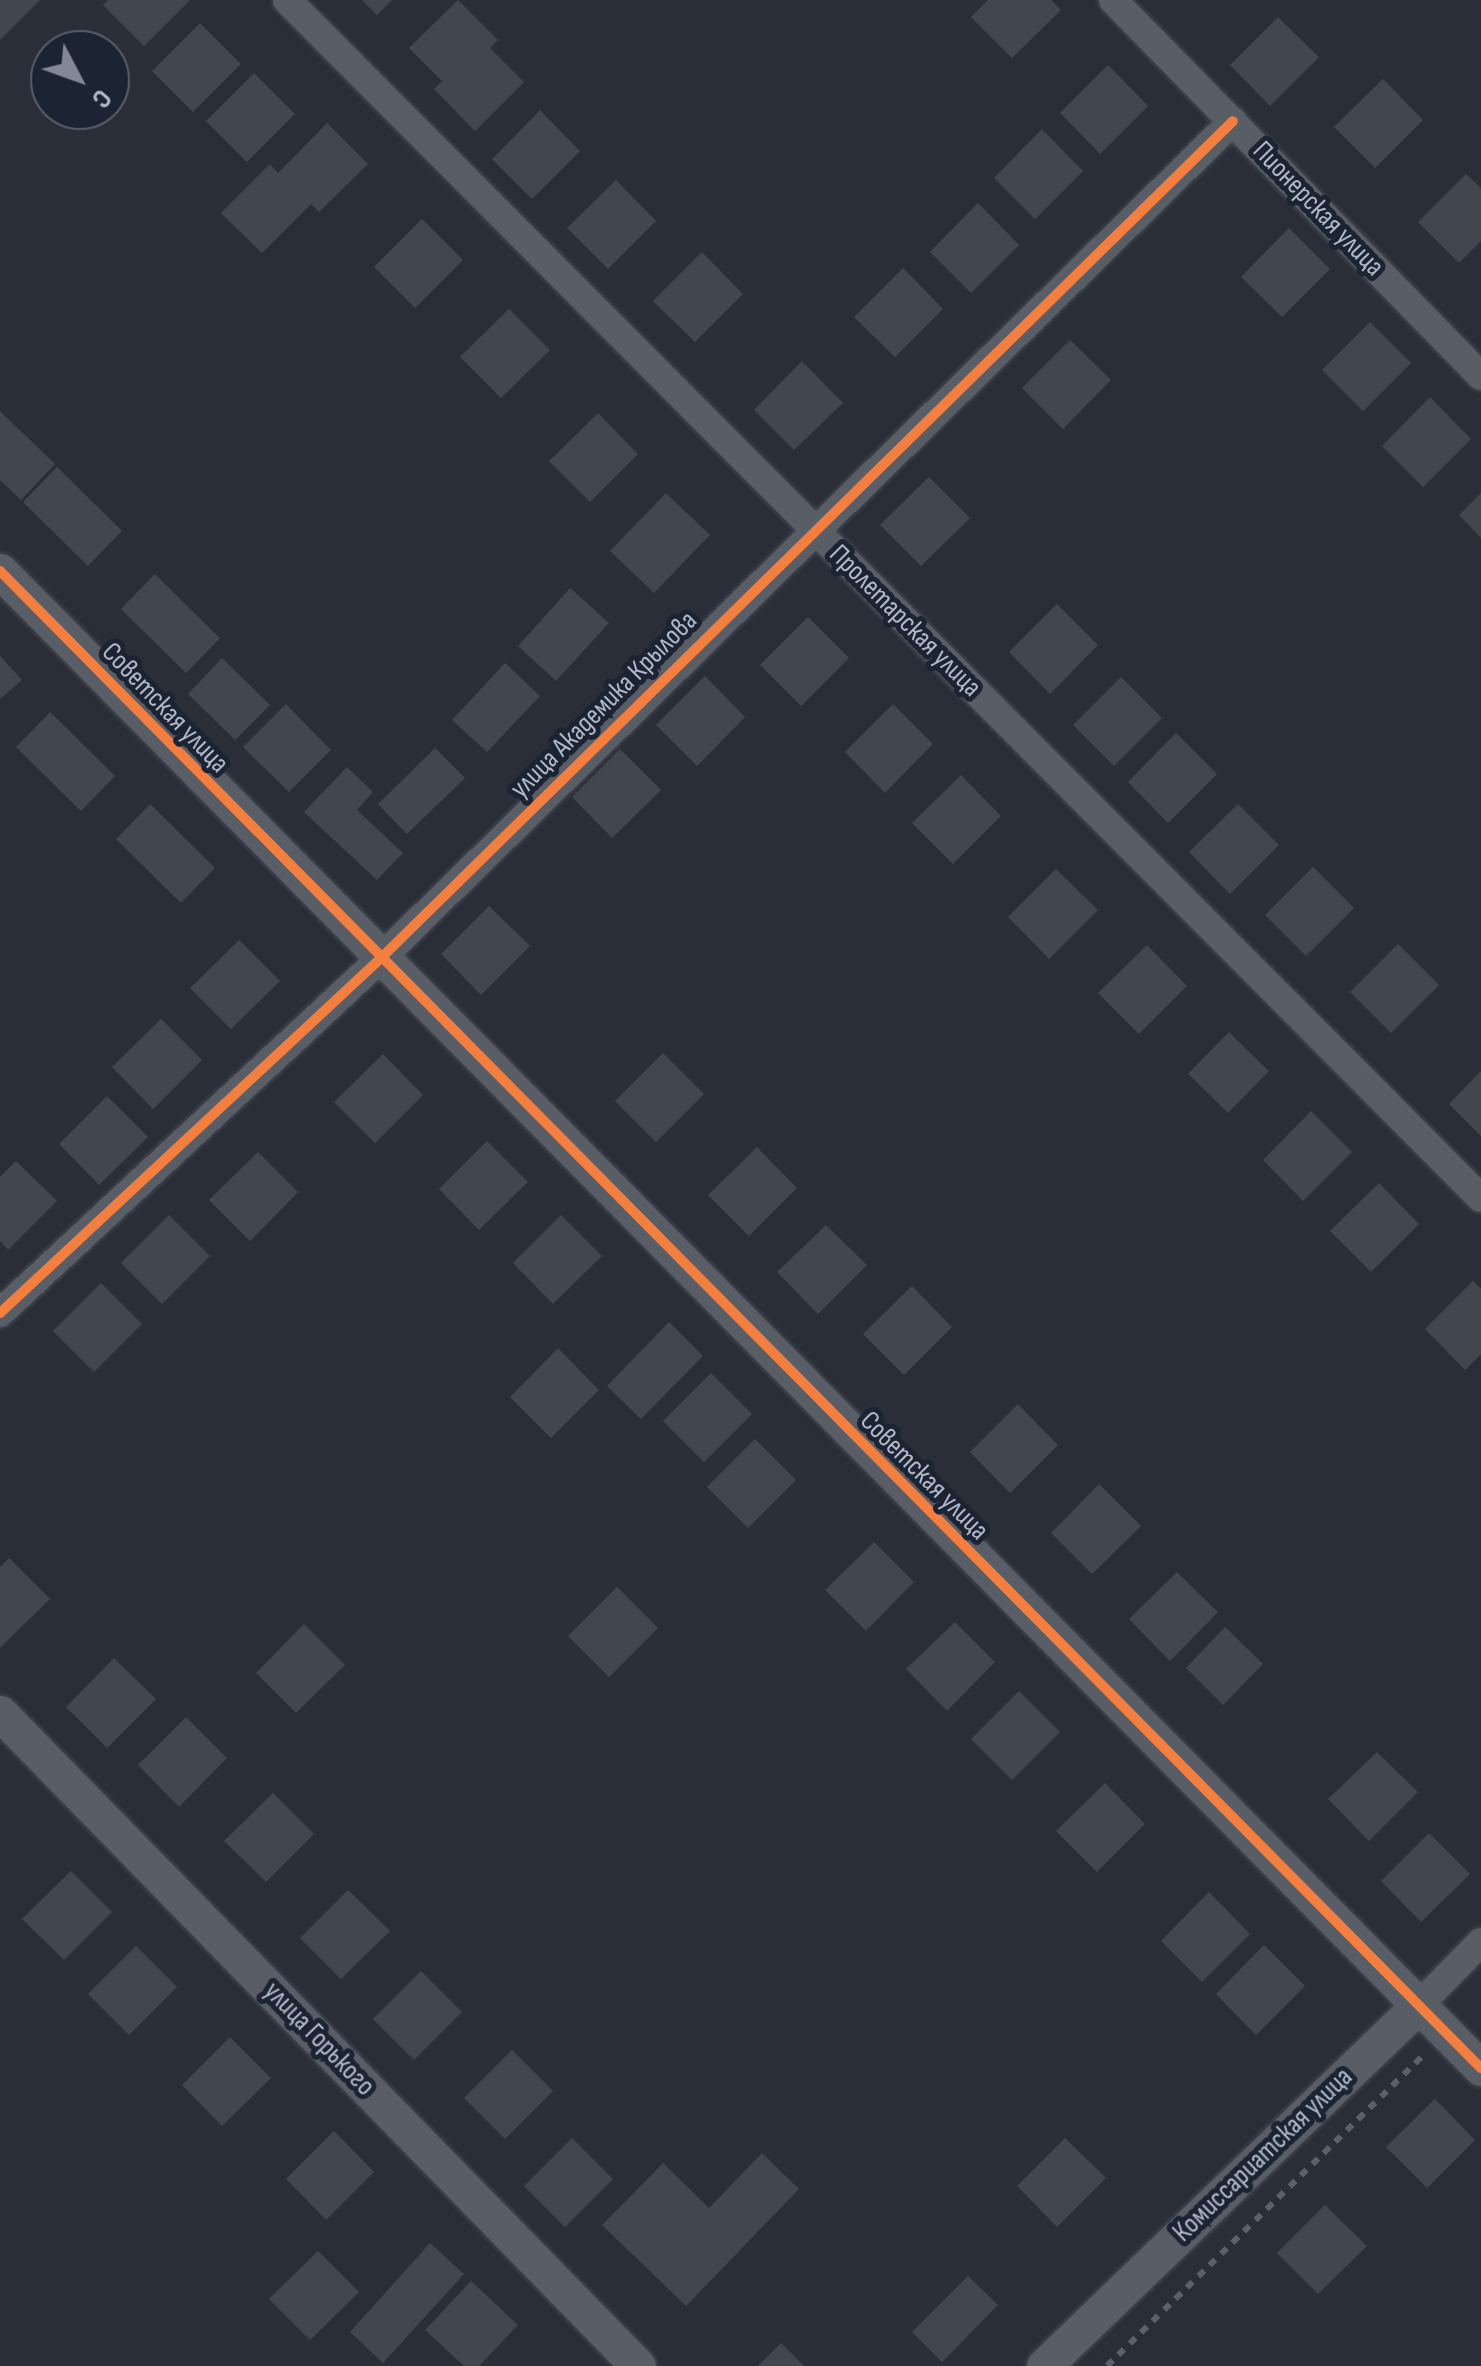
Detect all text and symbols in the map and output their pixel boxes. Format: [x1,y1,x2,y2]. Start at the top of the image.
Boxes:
north arrow [30,30,130,130]
text: С [84,82,119,115]
street label: Пионерская улица [1245,135,1391,283]
street label: Пролетарская улица [822,538,988,704]
street label: улица Академика Крылова [504,605,704,805]
street label: Советская улица [94,636,236,780]
street label: Советская улица [853,1405,995,1547]
street label: улица Горького [256,1975,382,2103]
street label: Комиссариатская улица [1166,2061,1360,2249]

